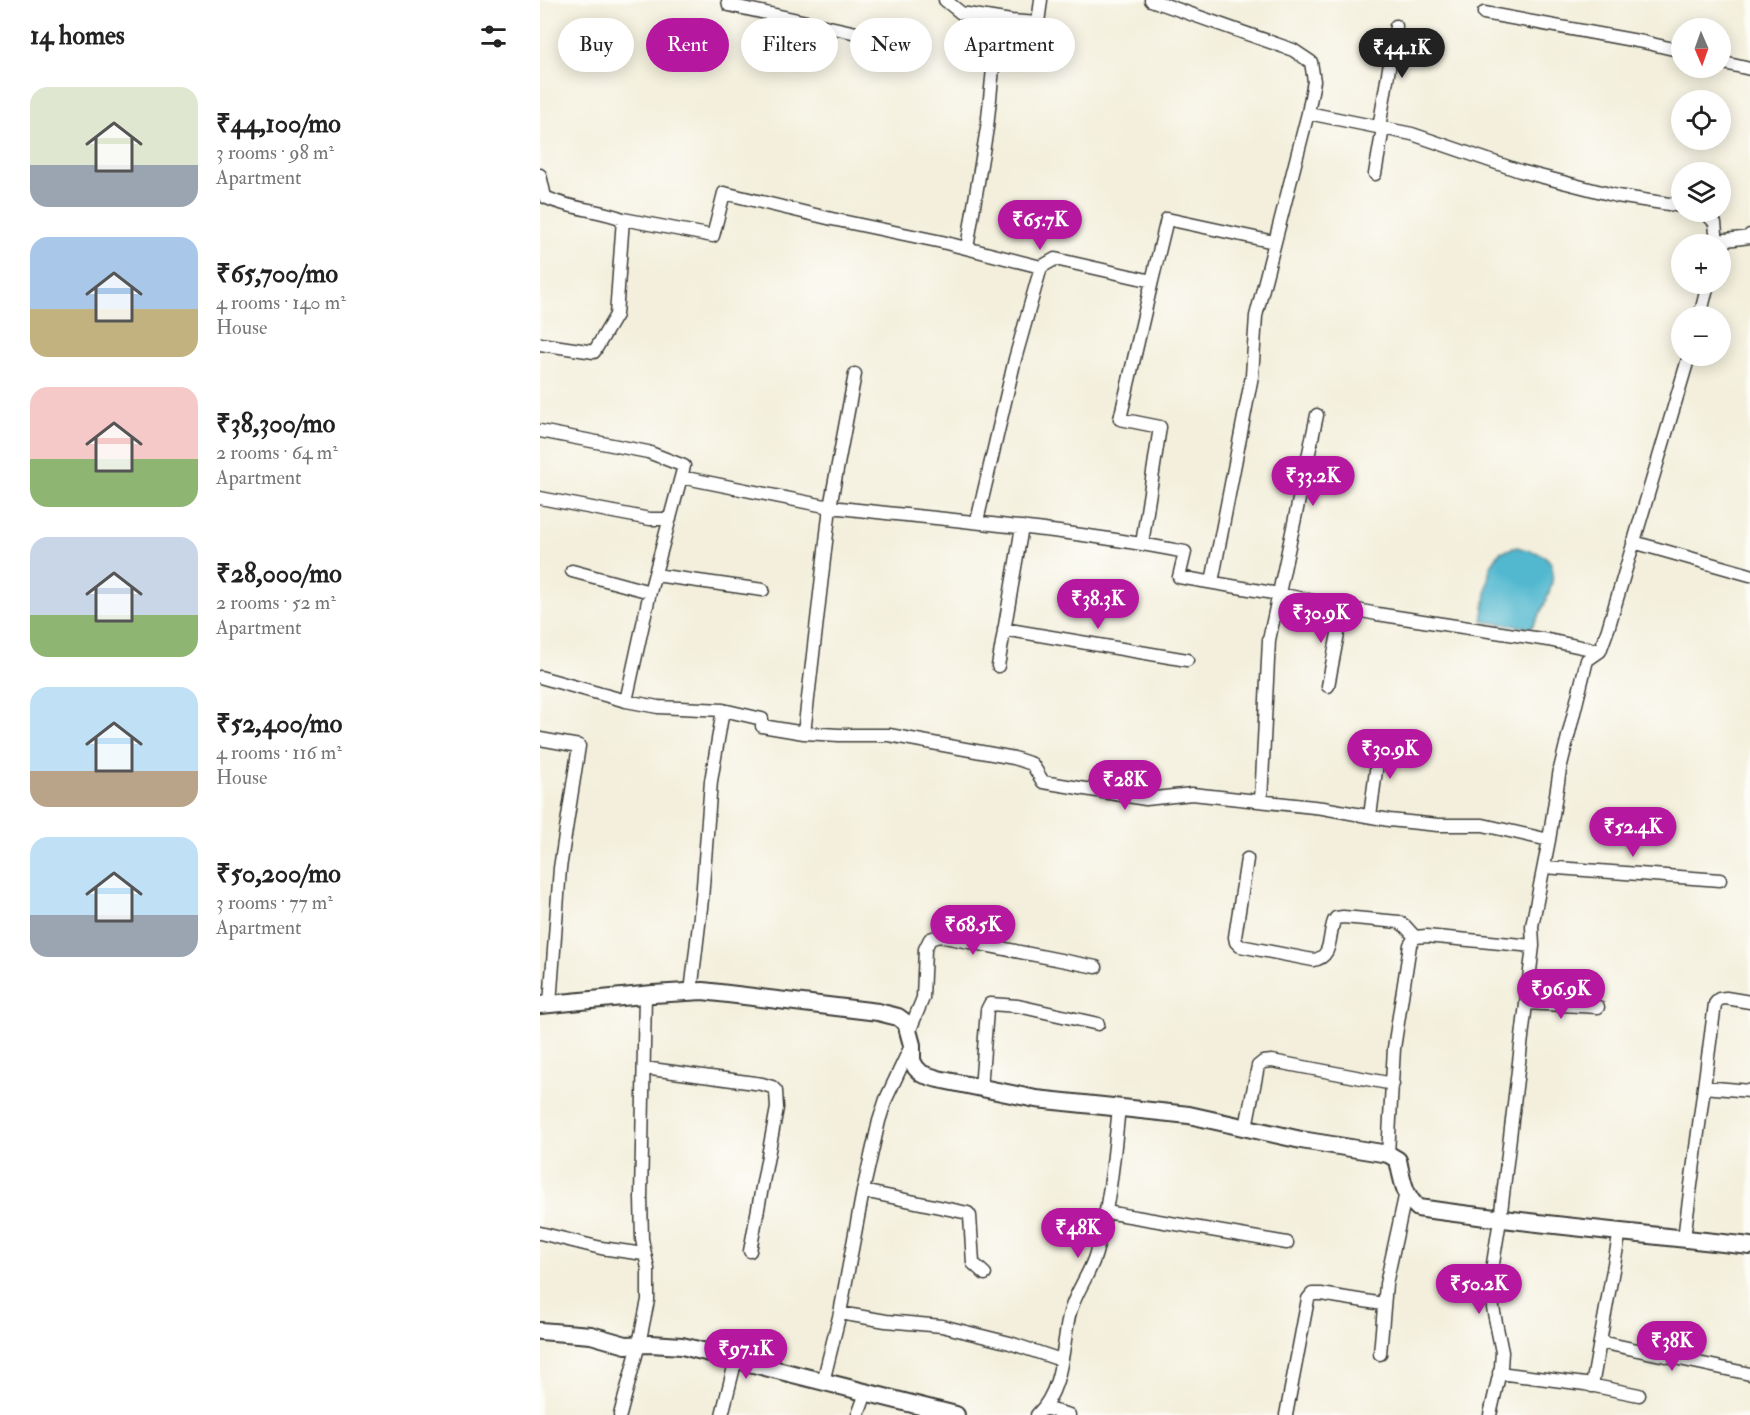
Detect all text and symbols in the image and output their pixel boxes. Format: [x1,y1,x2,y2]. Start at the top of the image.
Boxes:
chip: Buy [558,18,634,72]
chip: Rent [646,18,729,72]
chip: Filters [741,18,838,72]
chip: New [850,18,932,72]
chip: Apartment [944,18,1075,72]
north arrow [1671,18,1731,78]
map controls [1671,18,1731,366]
text: 14 homes [30,20,125,52]
icon: filters [477,20,510,53]
pin: ₹44.1K [1353,28,1451,79]
text: ₹44.1K [1373,35,1431,60]
button: locate [1671,90,1731,150]
text: ₹44,100/mo [216,108,341,140]
icon: home [78,111,150,183]
text: 3 rooms · 98 m² [216,140,334,165]
button: layers [1671,162,1731,222]
text: Apartment [216,165,301,190]
pin: ₹65.7K [991,200,1089,251]
text: ₹65.7K [1012,207,1068,232]
button: + [1671,234,1731,294]
text: ₹65,700/mo [216,258,338,290]
icon: home [78,261,150,333]
text: 4 rooms · 140 m² [216,290,346,315]
button: − [1671,306,1731,366]
text: House [216,315,267,340]
text: ₹38,300/mo [216,408,335,440]
icon: home [78,411,150,483]
text: 2 rooms · 64 m² [216,440,338,465]
pin: ₹33.2K [1264,456,1362,507]
text: ₹33.2K [1286,463,1340,488]
text: Apartment [216,465,301,490]
text: ₹28,000/mo [216,558,342,590]
icon: home [78,561,150,633]
pin: ₹38.3K [1049,579,1147,630]
text: ₹38.3K [1071,586,1125,611]
text: 2 rooms · 52 m² [216,590,336,615]
pin: ₹30.9K [1272,593,1370,644]
text: ₹30.9K [1292,600,1350,625]
text: Apartment [216,615,301,640]
text: ₹52,400/mo [216,708,342,740]
icon: home [78,711,150,783]
pin: ₹30.9K [1341,729,1439,780]
text: ₹30.9K [1361,736,1419,761]
text: 4 rooms · 116 m² [216,740,342,765]
pin: ₹28K [1089,760,1161,811]
text: House [216,765,267,790]
text: ₹28K [1103,767,1147,792]
pin: ₹52.4K [1584,807,1682,858]
text: ₹52.4K [1603,814,1663,839]
text: ₹50,200/mo [216,858,341,890]
icon: home [78,861,150,933]
text: 3 rooms · 77 m² [216,890,333,915]
pin: ₹68.5K [924,905,1022,956]
text: ₹68.5K [944,912,1002,937]
text: Apartment [216,915,301,940]
pin: ₹96.9K [1512,969,1610,1020]
text: ₹96.9K [1531,976,1591,1001]
pin: ₹48K [1042,1208,1114,1259]
text: ₹48K [1055,1215,1101,1240]
pin: ₹50.2K [1430,1264,1528,1315]
text: ₹50.2K [1450,1271,1508,1296]
pin: ₹38K [1636,1321,1708,1372]
text: ₹38K [1651,1328,1693,1353]
pin: ₹97.1K [697,1329,795,1380]
text: ₹97.1K [718,1336,774,1361]

